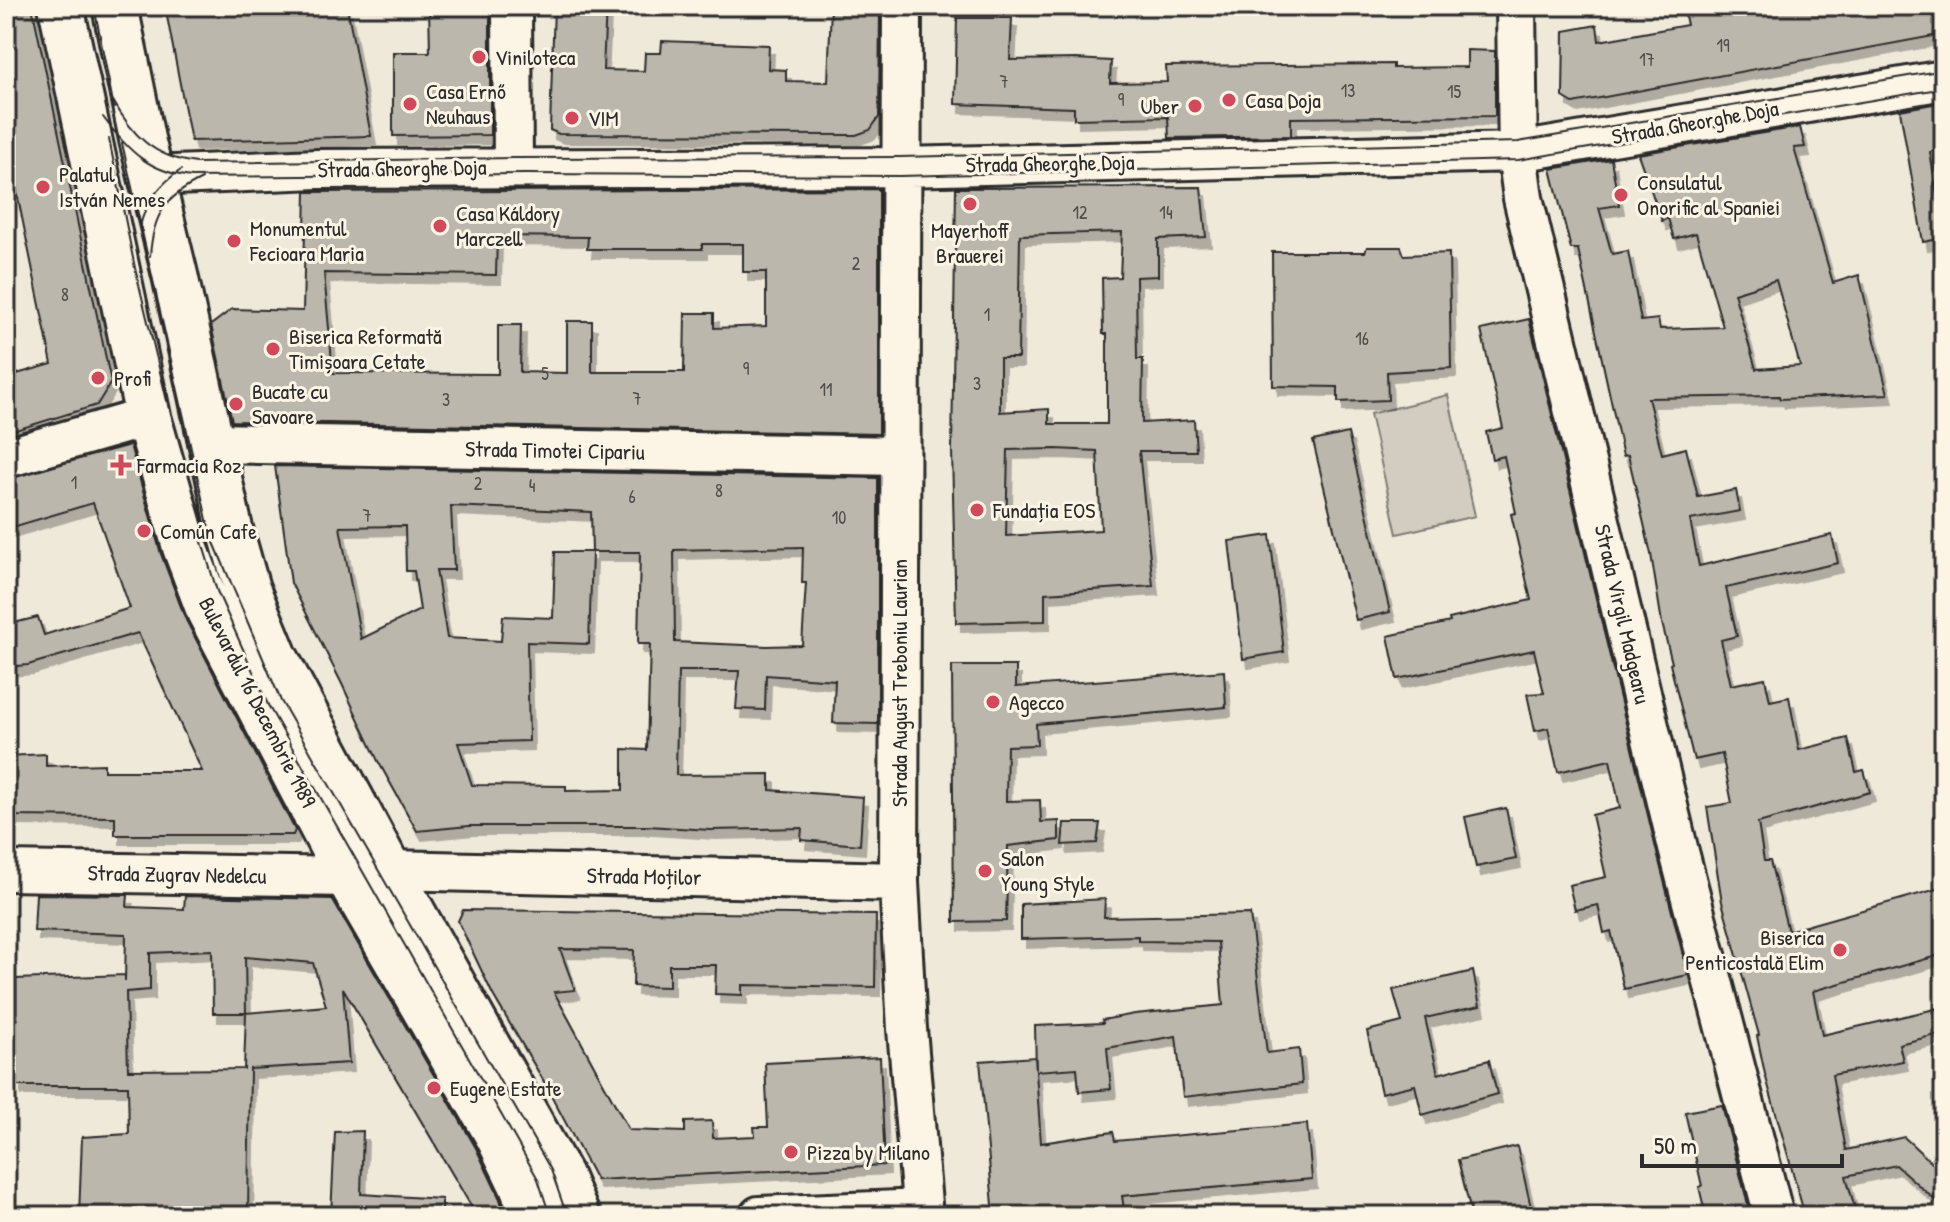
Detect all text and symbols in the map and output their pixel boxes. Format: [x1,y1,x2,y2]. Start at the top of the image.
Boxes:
house number: 19 [1716,33,1730,58]
place label: Viniloteca [495,42,576,72]
house number: 17 [1639,47,1655,72]
marker: Viniloteca [470,48,488,66]
house number: 7 [1000,69,1009,94]
place label: Casa Ernő Neuhaus [426,76,506,131]
house number: 13 [1341,78,1355,103]
house number: 15 [1447,79,1461,104]
place label: Casa Doja [1245,85,1321,115]
house number: 9 [1118,87,1125,112]
place label: Uber [1141,91,1180,121]
marker: Casa Doja [1220,91,1238,109]
street label: Strada Gheorghe Doja [1609,93,1781,151]
marker: Casa Ernő Neuhaus [401,95,419,113]
marker: Uber [1186,97,1204,115]
place label: VIM [588,103,619,133]
marker: VIM [563,109,581,127]
street label: Strada Gheorghe Doja [965,147,1135,179]
street label: Strada Gheorghe Doja [317,152,487,184]
place label: Palatul István Nemes [59,159,165,214]
place label: Consulatul Onorific al Spaniei [1637,167,1780,222]
marker: Palatul István Nemes [34,178,52,196]
marker: Consulatul Onorific al Spaniei [1612,186,1630,204]
marker: Mayerhoff Brauerei [961,195,979,213]
place label: Casa Káldory Marczell [456,198,560,253]
house number: 12 [1073,200,1088,225]
house number: 14 [1159,200,1173,225]
place label: Monumentul Fecioara Maria [249,213,364,268]
place label: Mayerhoff Brauerei [931,215,1009,270]
marker: Casa Káldory Marczell [431,217,449,235]
marker: Monumentul Fecioara Maria [225,232,243,250]
house number: 2 [852,251,861,276]
house number: 8 [61,282,69,307]
house number: 1 [984,302,990,327]
place label: Biserica Reformată Timișoara Cetate [289,321,442,376]
house number: 16 [1355,326,1369,351]
marker: Biserica Reformată Timișoara Cetate [264,340,282,358]
house number: 9 [743,356,750,381]
house number: 5 [541,361,549,386]
place label: Profi [114,363,151,393]
marker: Profi [89,369,107,387]
house number: 3 [973,371,981,396]
place label: Bucate cu Savoare [252,376,328,431]
house number: 11 [819,377,833,402]
house number: 7 [633,386,642,411]
house number: 3 [442,387,450,412]
marker: Bucate cu Savoare [227,395,245,413]
street label: Strada Timotei Cipariu [465,433,645,467]
place label: Farmacia Roz [136,450,241,480]
marker: Farmacia Roz [112,456,130,474]
house number: 1 [71,470,77,495]
house number: 2 [474,471,483,496]
house number: 4 [529,473,536,498]
house number: 8 [715,478,723,503]
house number: 6 [628,484,636,509]
place label: Fundația EOS [992,495,1095,525]
marker: Fundația EOS [968,501,986,519]
house number: 7 [363,503,372,528]
house number: 10 [832,505,846,530]
place label: Común Cafe [160,516,257,546]
street label: Strada Virgil Madgearu [1588,521,1658,707]
marker: Común Cafe [135,522,153,540]
street label: Strada August Treboniu Laurian [884,559,914,807]
street label: Bulevardul 16 Decembrie 1989 [192,592,324,812]
place label: Agecco [1009,687,1064,717]
marker: Agecco [984,693,1002,711]
place label: Salon Young Style [1001,843,1095,898]
street label: Strada Zugrav Nedelcu [87,857,267,891]
street label: Strada Moților [586,860,702,892]
marker: Salon Young Style [976,862,994,880]
place label: Biserica Penticostală Elim [1685,922,1824,977]
marker: Biserica Penticostală Elim [1831,941,1849,959]
place label: Eugene Estate [450,1073,562,1103]
marker: Eugene Estate [425,1079,443,1097]
scale bar [1642,1118,1842,1168]
text: 50 m [1654,1129,1697,1161]
place label: Pizza by Milano [807,1137,930,1167]
marker: Pizza by Milano [782,1143,800,1161]

